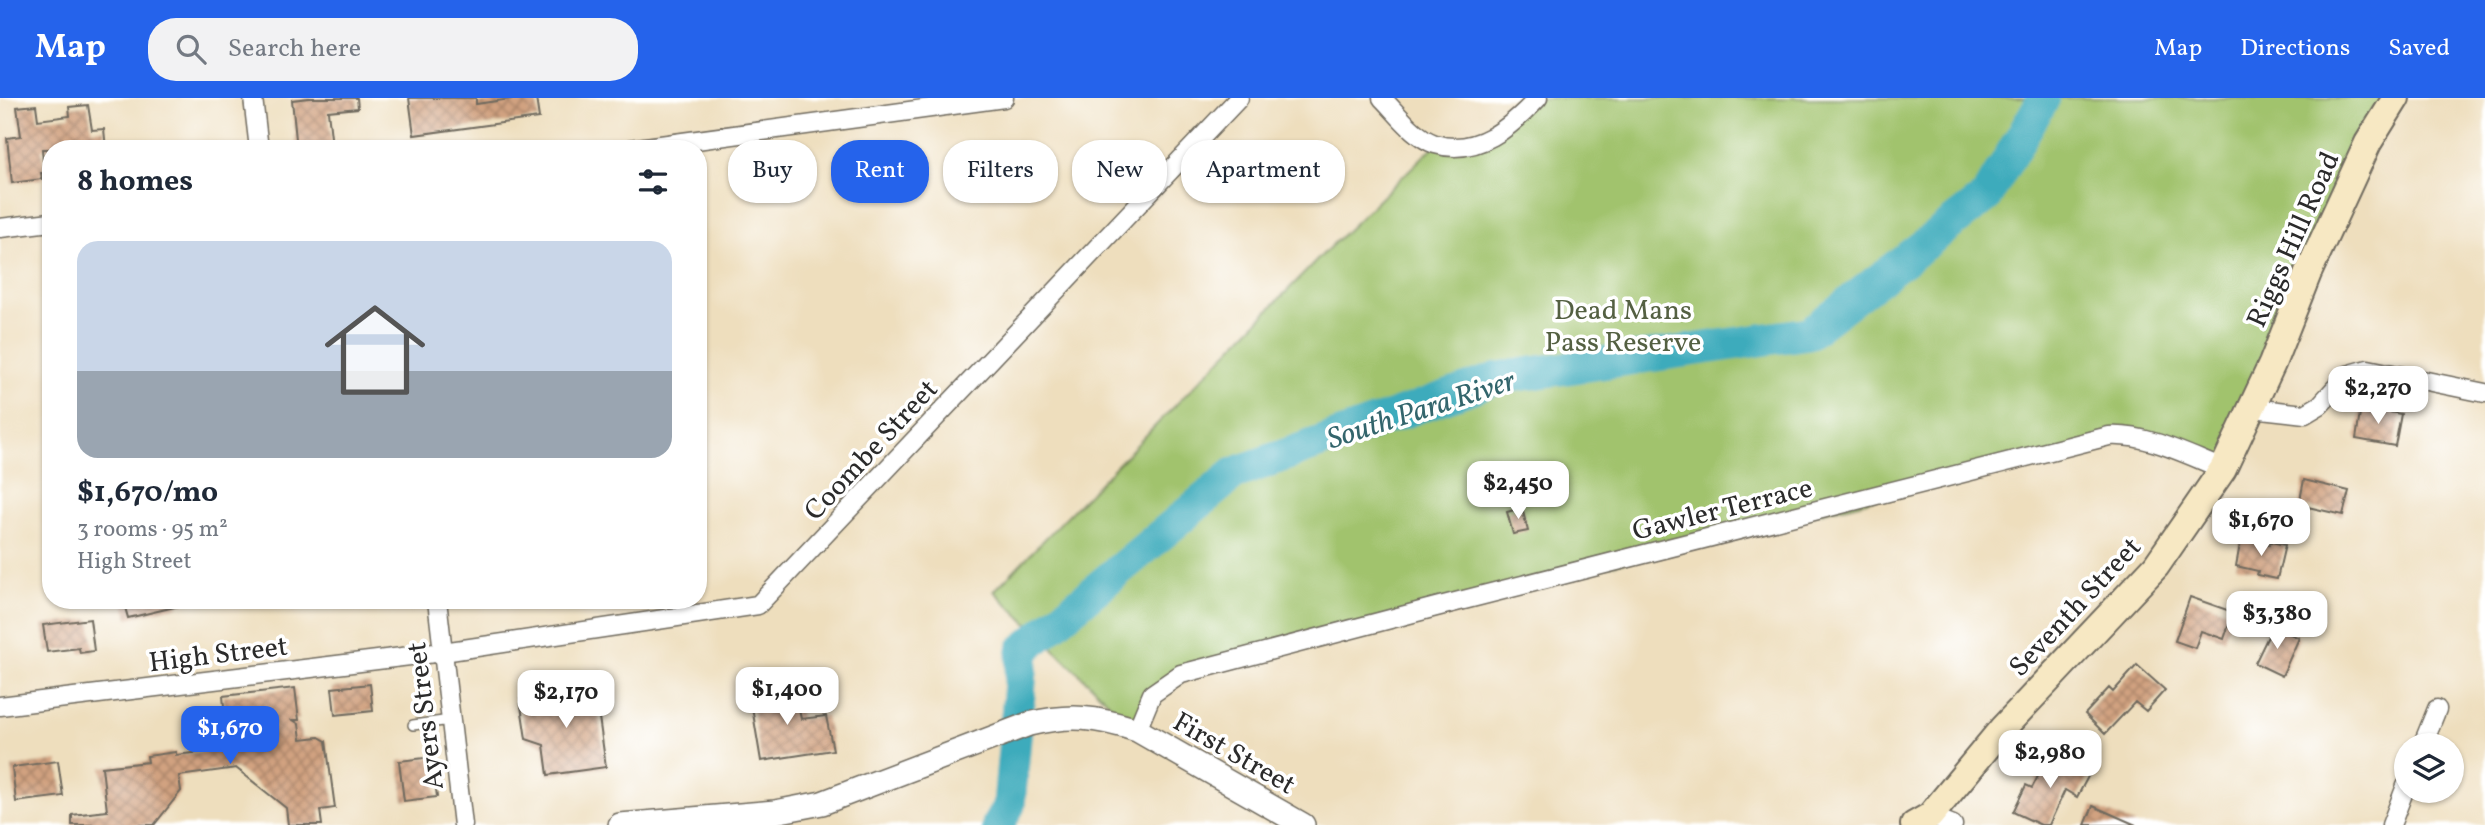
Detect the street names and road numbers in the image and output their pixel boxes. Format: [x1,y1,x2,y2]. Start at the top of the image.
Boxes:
street label: Riggs Hill Road [2238,146,2351,334]
street label: Coombe Street [796,371,948,530]
street label: Gawler Terrace [1628,469,1817,552]
street label: Seventh Street [2001,529,2151,686]
street label: High Street [147,628,290,683]
street label: Ayers Street [398,639,455,792]
street label: First Street [1165,703,1302,805]

